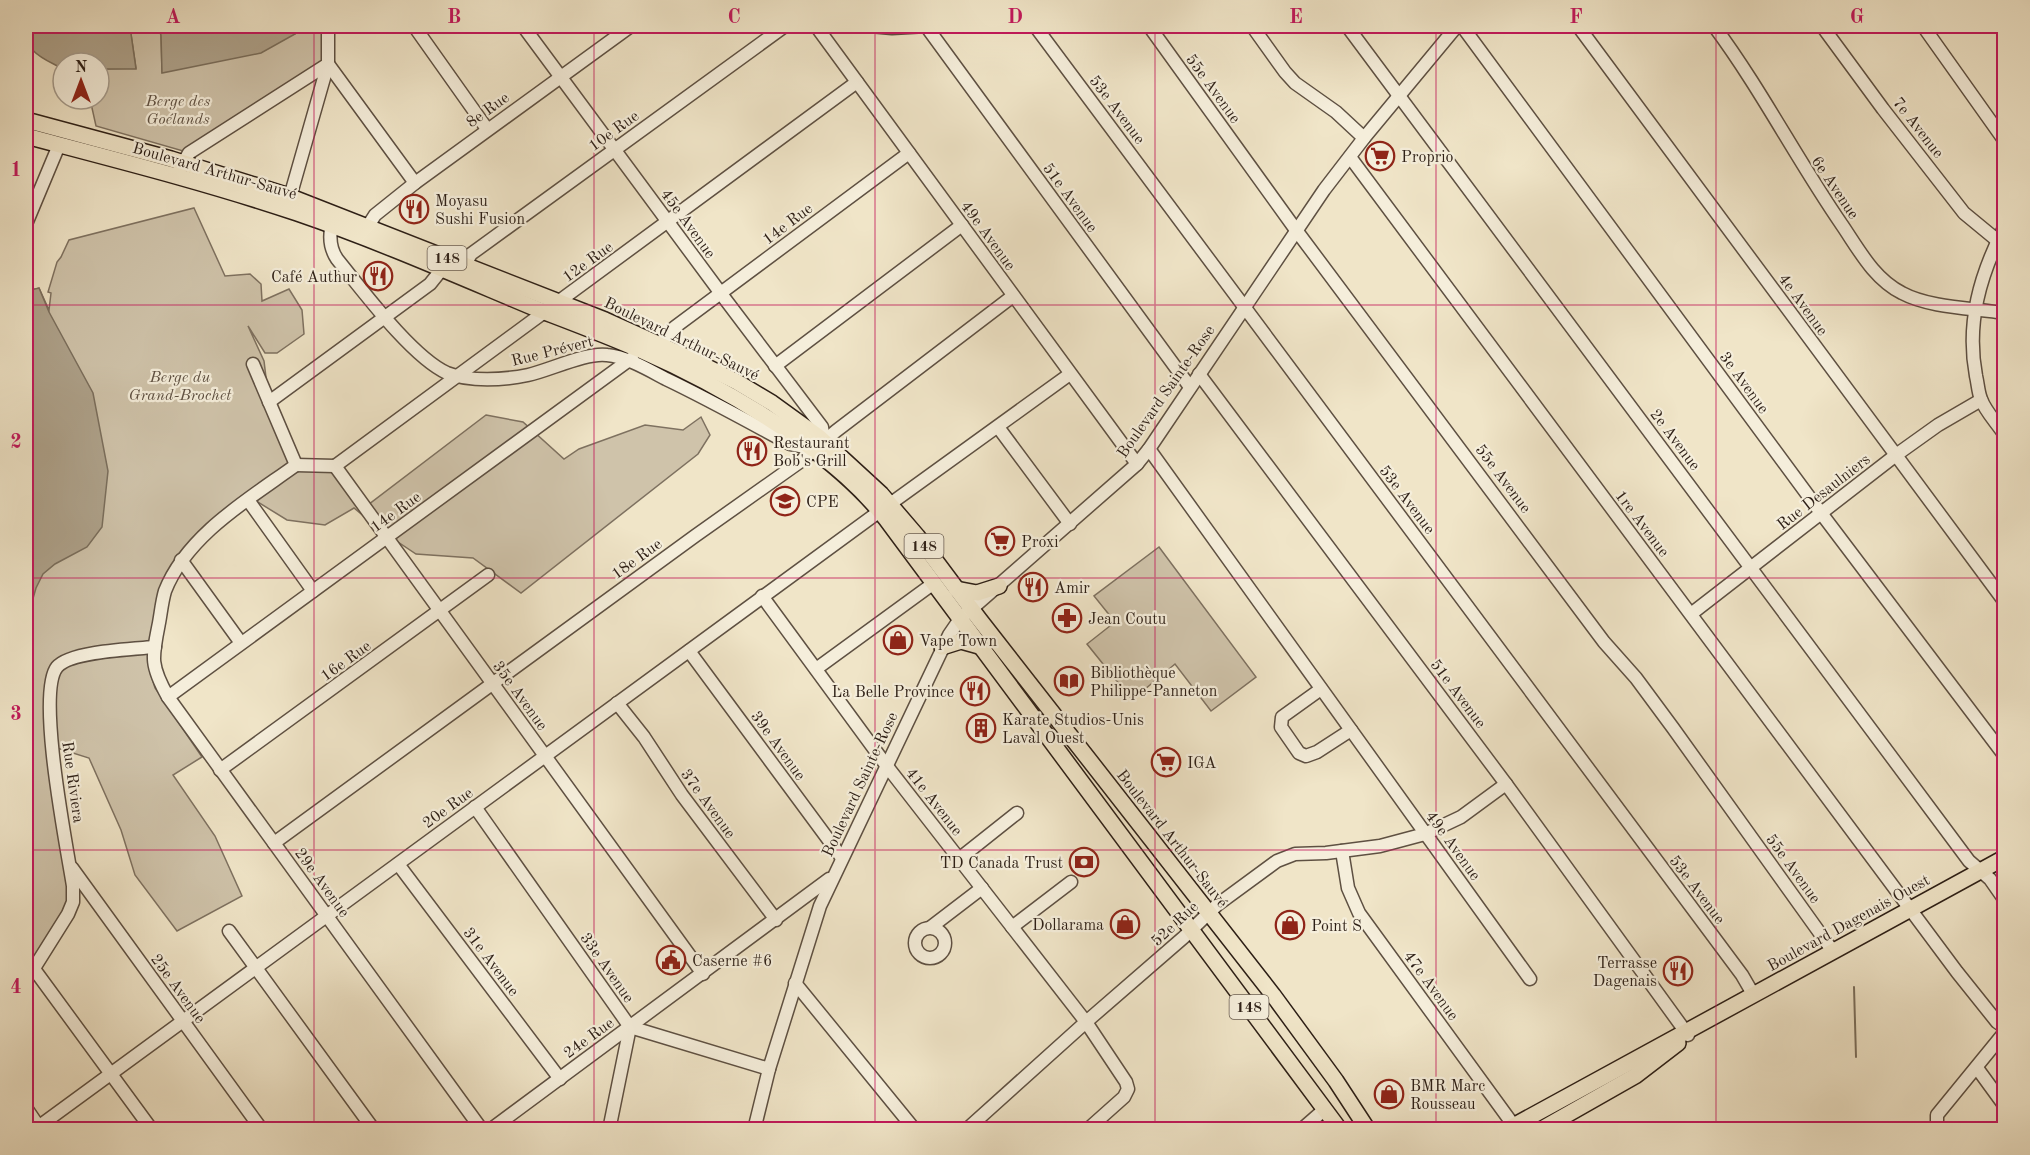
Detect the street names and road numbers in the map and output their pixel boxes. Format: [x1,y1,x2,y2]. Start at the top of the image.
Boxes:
street label: 55e Avenue [1182,52,1243,127]
street label: 53e Avenue [1086,73,1147,147]
street label: 8e Rue [464,90,512,131]
street label: 7e Avenue [1889,95,1946,162]
street label: 10e Rue [586,108,642,155]
street label: Boulevard Arthur-Sauvé [131,141,298,203]
street label: 6e Avenue [1808,154,1861,222]
street label: 51e Avenue [1039,161,1100,236]
street label: 45e Avenue [657,187,718,262]
street label: 49e Avenue [957,199,1018,274]
street label: 14e Rue [760,201,816,248]
street label: 12e Rue [560,239,616,286]
road number: 148 [428,246,466,270]
street label: 4e Avenue [1775,271,1830,339]
street label: Boulevard Arthur-Sauvé [601,295,761,384]
street label: Boulevard Sainte-Rose [1115,323,1218,461]
street label: Rue Prévert [510,334,595,370]
street label: 3e Avenue [1716,349,1771,417]
street label: 2e Avenue [1646,407,1702,474]
street label: 55e Avenue [1472,442,1533,516]
street label: Rue Desaulniers [1775,451,1874,534]
street label: 53e Avenue [1376,463,1437,537]
street label: 1re Avenue [1611,488,1671,560]
street label: 14e Rue [368,489,424,536]
road number: 148 [904,534,944,558]
street label: 18e Rue [609,536,665,583]
street label: 16e Rue [318,638,374,685]
street label: 51e Avenue [1427,657,1488,731]
street label: 35e Avenue [489,659,550,734]
street label: 39e Avenue [747,709,808,784]
street label: Boulevard Sainte-Rose [820,710,901,860]
street label: Rue Riviera [58,740,86,824]
street label: 41e Avenue [902,765,965,839]
street label: 37e Avenue [677,767,738,842]
street label: Boulevard Arthur-Sauvé [1113,767,1230,911]
street label: 20e Rue [420,785,476,832]
street label: 49e Avenue [1422,809,1483,884]
street label: 55e Avenue [1762,832,1823,907]
street label: 29e Avenue [291,846,352,921]
street label: 53e Avenue [1666,853,1727,927]
street label: Boulevard Dagenais Ouest [1765,872,1933,975]
street label: 52e Rue [1149,899,1202,950]
street label: 31e Avenue [460,925,521,999]
street label: 33e Avenue [577,930,636,1006]
street label: 47e Avenue [1400,949,1461,1024]
street label: 25e Avenue [147,952,208,1027]
road number: 148 [1230,995,1268,1019]
street label: 24e Rue [561,1015,617,1062]

